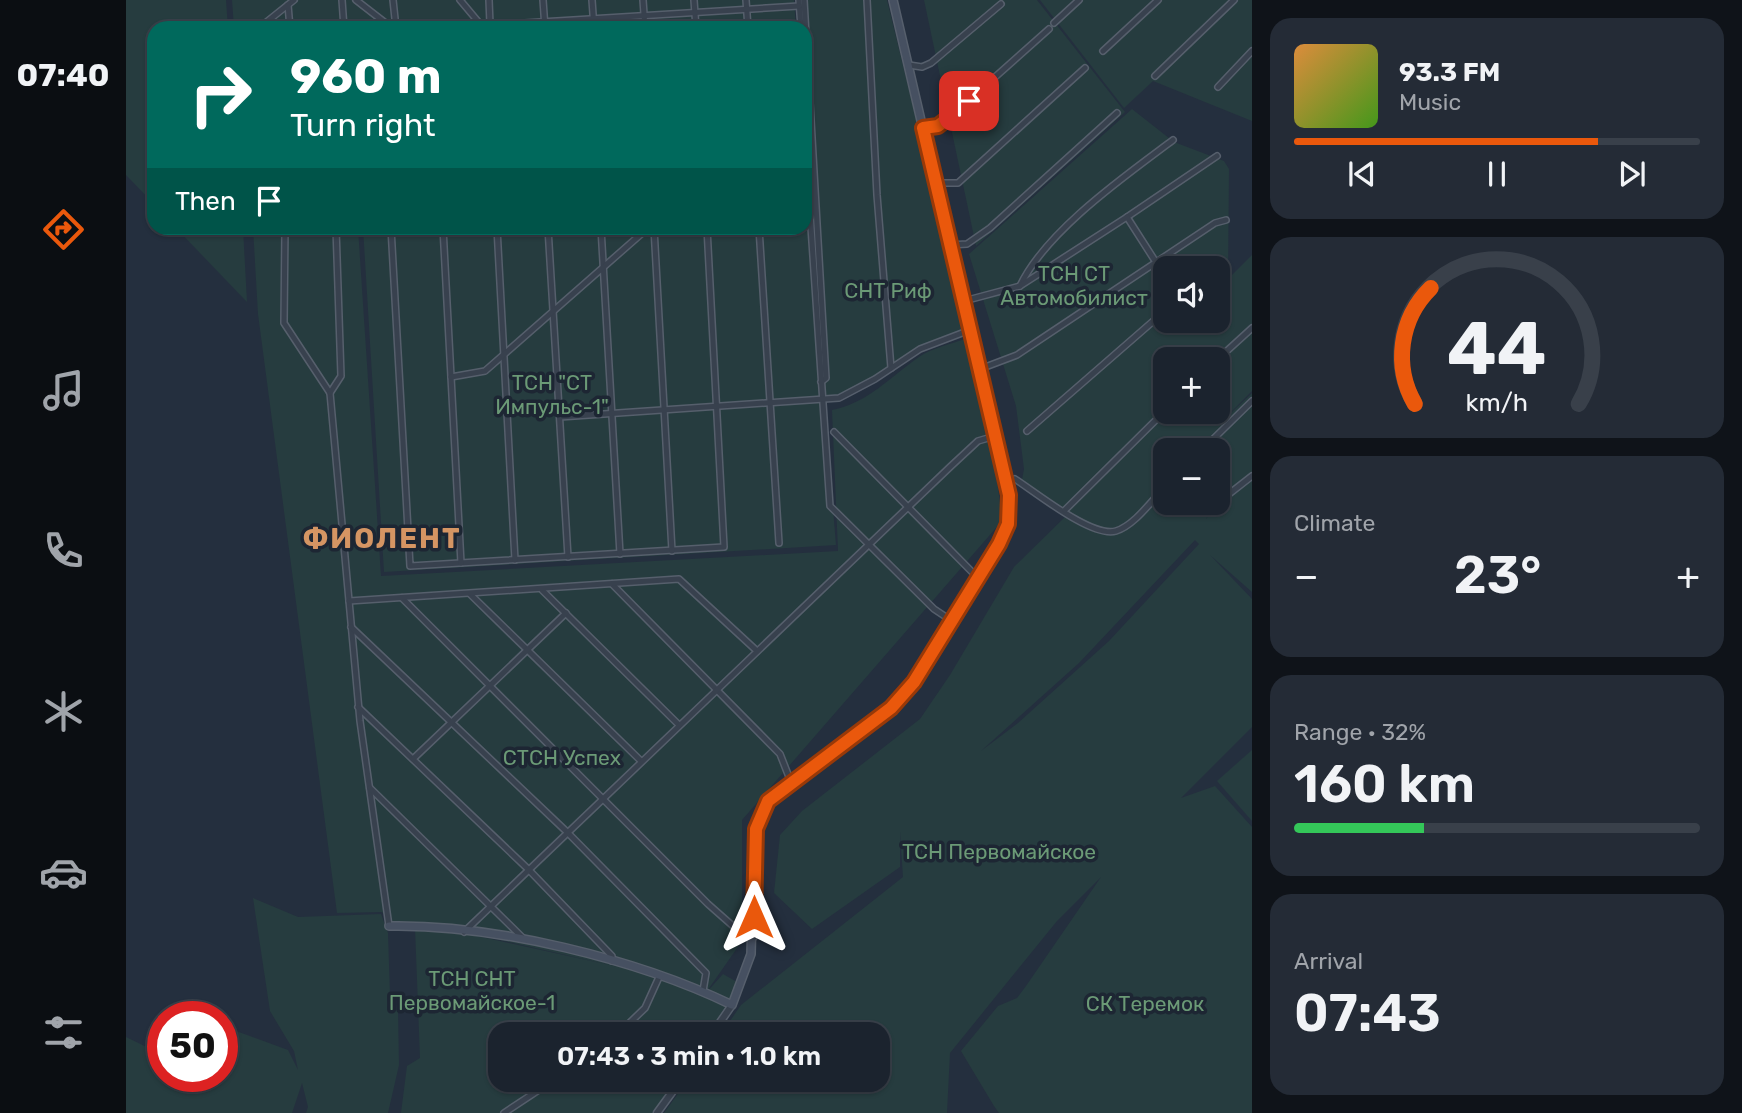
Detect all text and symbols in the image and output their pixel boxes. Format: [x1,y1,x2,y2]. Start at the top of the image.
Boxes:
text: 960 m [290,47,442,105]
icon: right [175,49,266,140]
text: 07:40 [16,56,110,94]
text: 93.3 FM [1399,57,1500,88]
pin [939,71,999,131]
icon: arrive [950,82,988,120]
text: Music [1399,88,1461,116]
text: Turn right [290,106,435,144]
icon: previous [1343,155,1381,193]
icon: pause [1478,155,1516,193]
icon: next [1613,155,1651,193]
icon: arrive [250,182,288,220]
text: Then [175,186,236,217]
icon: directions [39,205,88,254]
map controls [1153,256,1230,515]
button: sound [1153,256,1230,333]
park label: ТСН СТ Автомобилист [1000,261,1148,310]
park label: СНТ Риф [844,278,932,303]
text: 44 [1447,306,1547,392]
button: + [1153,347,1230,424]
icon: music [39,366,88,415]
park label: ТСН "СТ Импульс-1" [495,370,609,419]
text: km/h [1466,387,1528,416]
button: − [1153,438,1230,515]
text: Climate [1294,509,1375,537]
district label: ФИОЛЕНТ [302,522,462,555]
icon: phone [39,526,88,575]
text: 23° [1454,544,1541,606]
text: − [1294,553,1319,599]
text: + [1676,553,1700,599]
icon: climate [39,687,88,736]
text: Range · 32% [1294,718,1426,746]
park label: СТСН Успех [503,745,621,770]
text: 160 km [1294,753,1475,815]
park label: ТСН Первомайское [902,839,1096,864]
icon: car [39,848,88,897]
position arrow [717,880,791,954]
text: Arrival [1294,947,1363,975]
park label: ТСН СНТ Первомайское-1 [389,966,555,1015]
text: 07:43 [1294,982,1441,1044]
park label: СК Теремок [1086,991,1204,1016]
speed limit sign: 50 [147,1001,238,1092]
icon: filters [39,1008,88,1057]
text: 07:43 · 3 min · 1.0 km [557,1041,821,1072]

